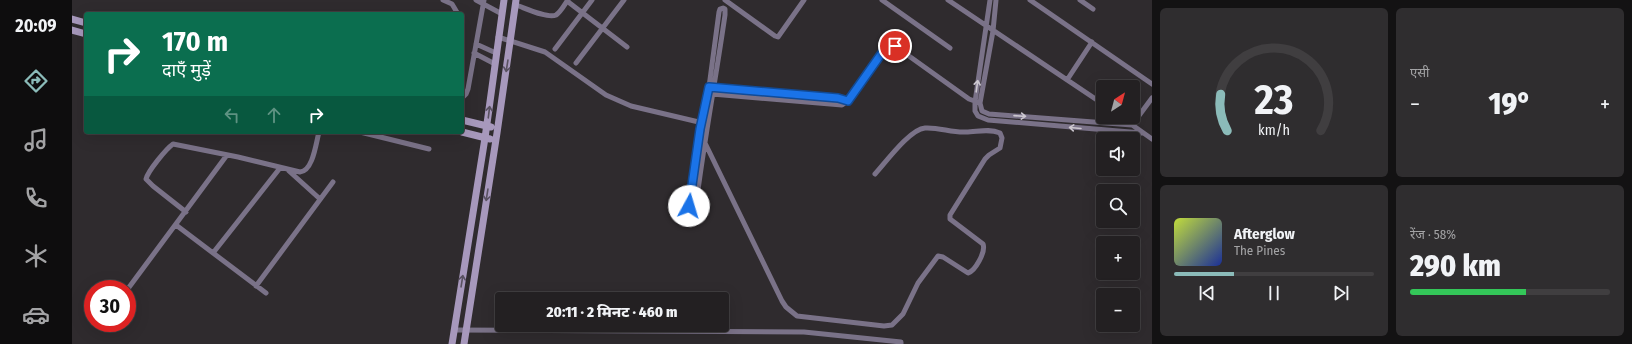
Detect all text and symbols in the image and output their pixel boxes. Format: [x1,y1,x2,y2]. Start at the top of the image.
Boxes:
text: 20:09 [15,15,57,37]
text: 170 m [162,25,228,58]
icon: right [96,28,148,80]
pin [878,29,912,63]
icon: arrive [884,35,906,57]
text: दाएँ मुड़ें [162,59,211,81]
one-way arrow [503,59,511,72]
text: एसी [1410,65,1429,80]
icon: directions [22,67,50,95]
text: 23 [1254,74,1293,124]
one-way arrow [973,80,981,93]
north arrow [1096,80,1140,124]
map controls [1096,80,1140,332]
text: 19° [1489,86,1531,122]
text: − [1410,91,1420,118]
text: + [1600,91,1610,118]
icon: left [221,104,243,126]
icon: ahead [263,104,285,126]
icon: right [305,104,327,126]
one-way arrow [485,105,493,118]
one-way arrow [1013,113,1026,120]
text: km/h [1258,121,1290,138]
one-way arrow [1069,124,1082,132]
icon: music [22,126,50,154]
button: sound [1096,132,1140,176]
icon: phone [22,184,50,212]
button: search [1096,184,1140,228]
position arrow [668,185,710,227]
one-way arrow [483,188,491,201]
text: Afterglow [1234,225,1295,243]
text: रेंज · 58% [1410,227,1456,242]
button: + [1096,236,1140,280]
icon: climate [22,242,50,270]
text: The Pines [1234,243,1285,258]
text: 290 km [1410,248,1501,284]
one-way arrow [458,275,466,288]
speed limit sign: 30 [84,280,136,332]
icon: previous [1196,282,1218,304]
icon: pause [1263,282,1285,304]
icon: next [1330,282,1352,304]
button: − [1096,288,1140,332]
icon: car [22,301,50,329]
text: 20:11 · 2 मिनट · 460 m [547,303,677,321]

